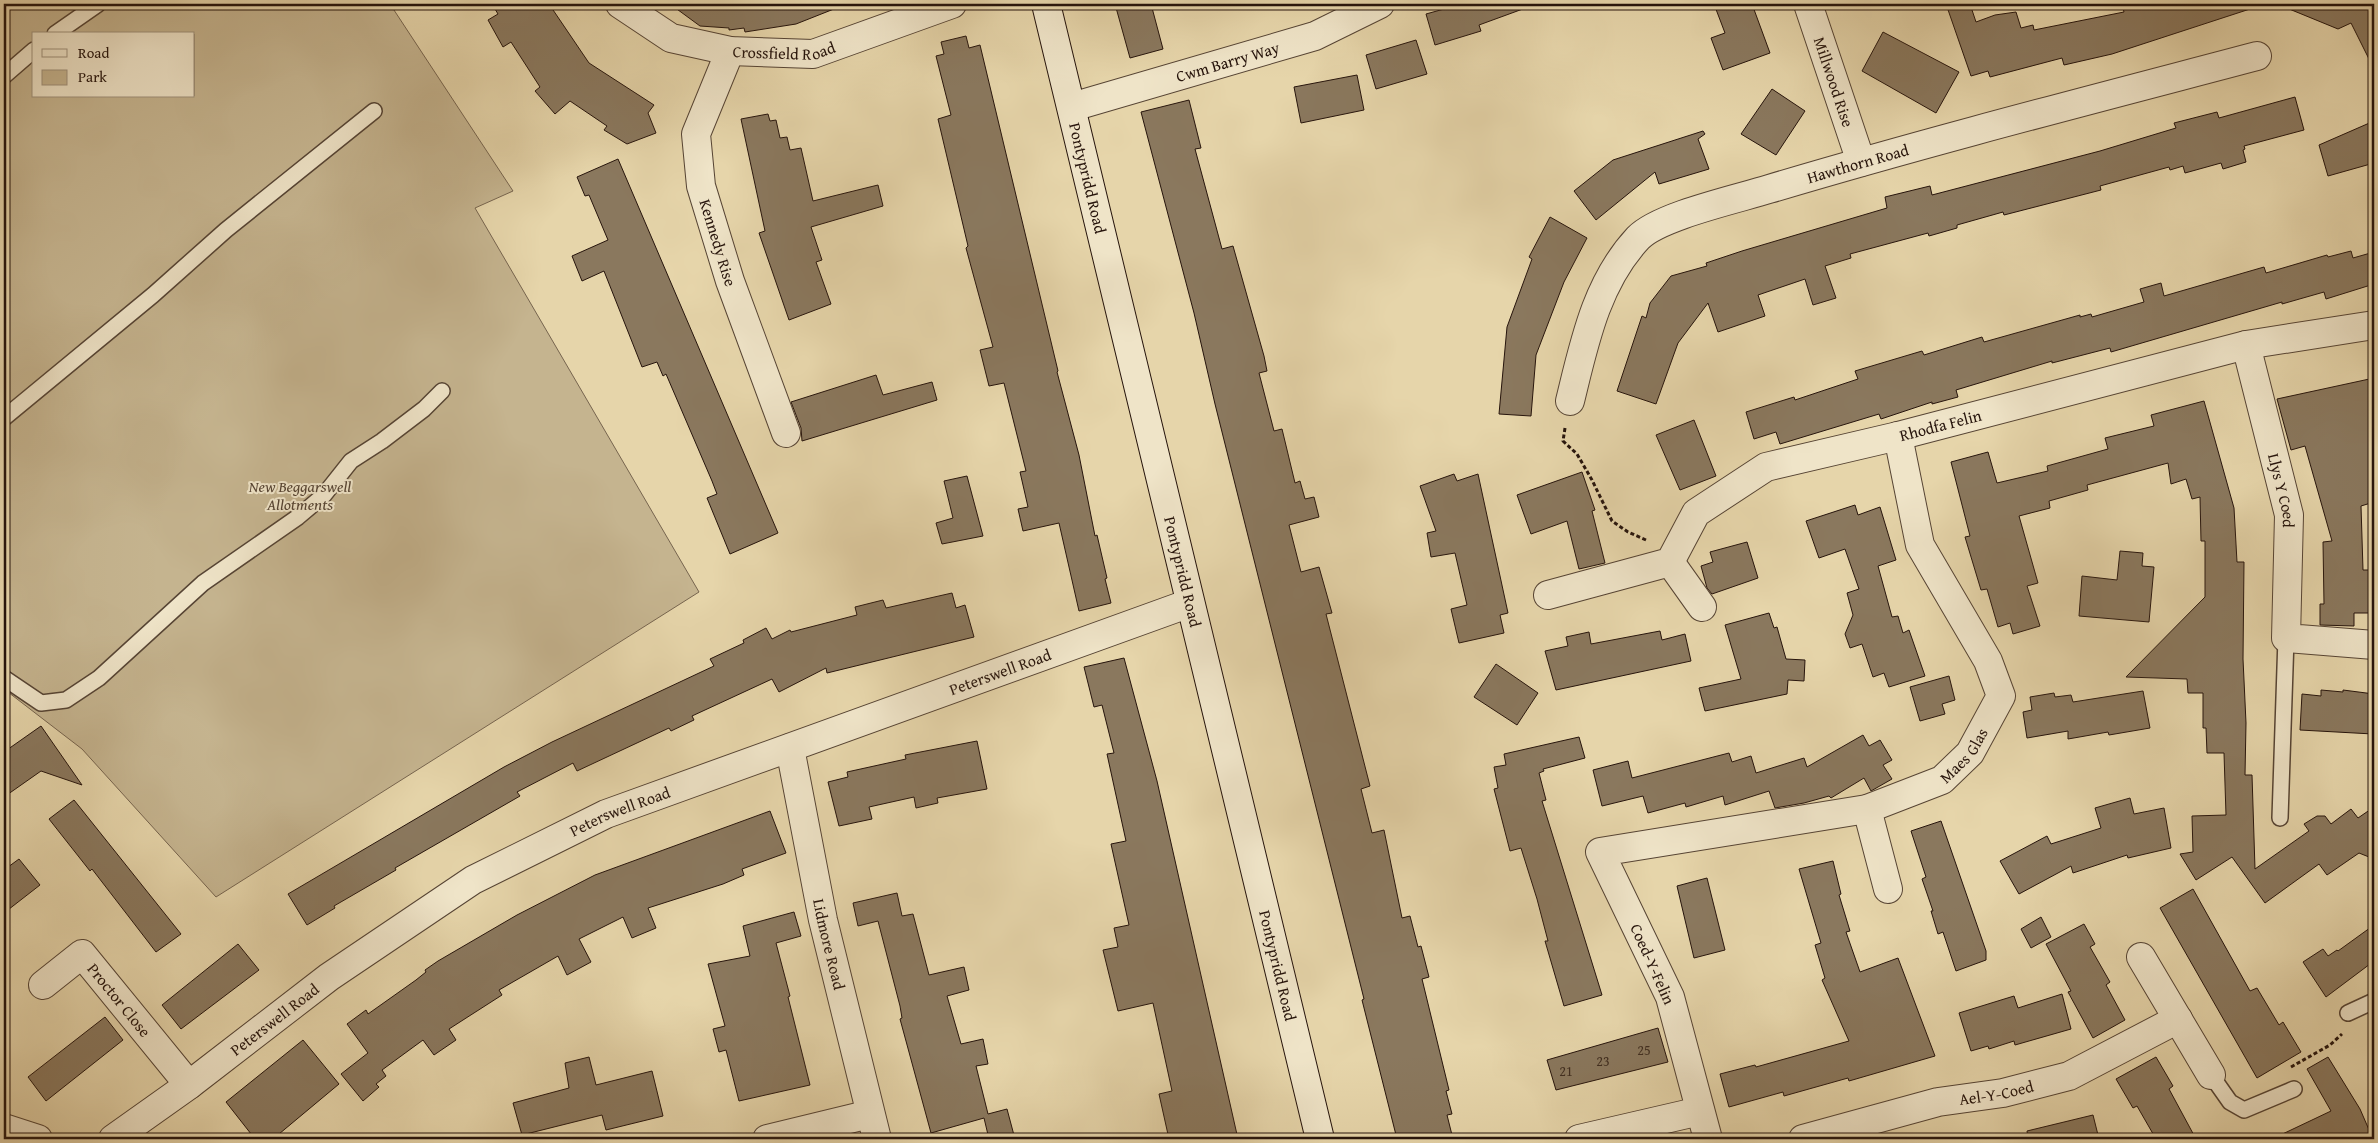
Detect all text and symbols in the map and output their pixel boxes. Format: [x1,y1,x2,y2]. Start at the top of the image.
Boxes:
legend [32,32,195,98]
street label: Millwood Rise [1808,33,1860,130]
street label: Crossfield Road [732,35,839,66]
street label: Cwm Barry Way [1173,35,1282,88]
text: Road [78,42,109,63]
text: Park [78,66,107,87]
street label: Pontypridd Road [1063,120,1113,236]
street label: Hawthorn Road [1804,137,1912,189]
street label: Kennedy Rise [694,196,743,290]
street label: Rhodfa Felin [1897,403,1984,447]
street label: Llys Y Coed [2262,451,2301,529]
park label: New Beggarswell Allotments [248,474,351,516]
street label: Pontypridd Road [1158,514,1208,630]
street label: Peterswell Road [946,642,1055,701]
street label: Maes Glas [1934,723,1994,789]
street label: Peterswell Road [565,780,674,842]
street label: Lidmore Road [807,896,852,993]
street label: Pontypridd Road [1253,908,1303,1024]
street label: Coed-Y-Felin [1625,920,1681,1008]
street label: Proctor Close [82,958,157,1042]
street label: Peterswell Road [225,977,324,1061]
house number: 25 [1637,1040,1651,1060]
house number: 23 [1596,1051,1610,1071]
house number: 21 [1559,1061,1573,1081]
street label: Ael-Y-Coed [1958,1074,2036,1111]

